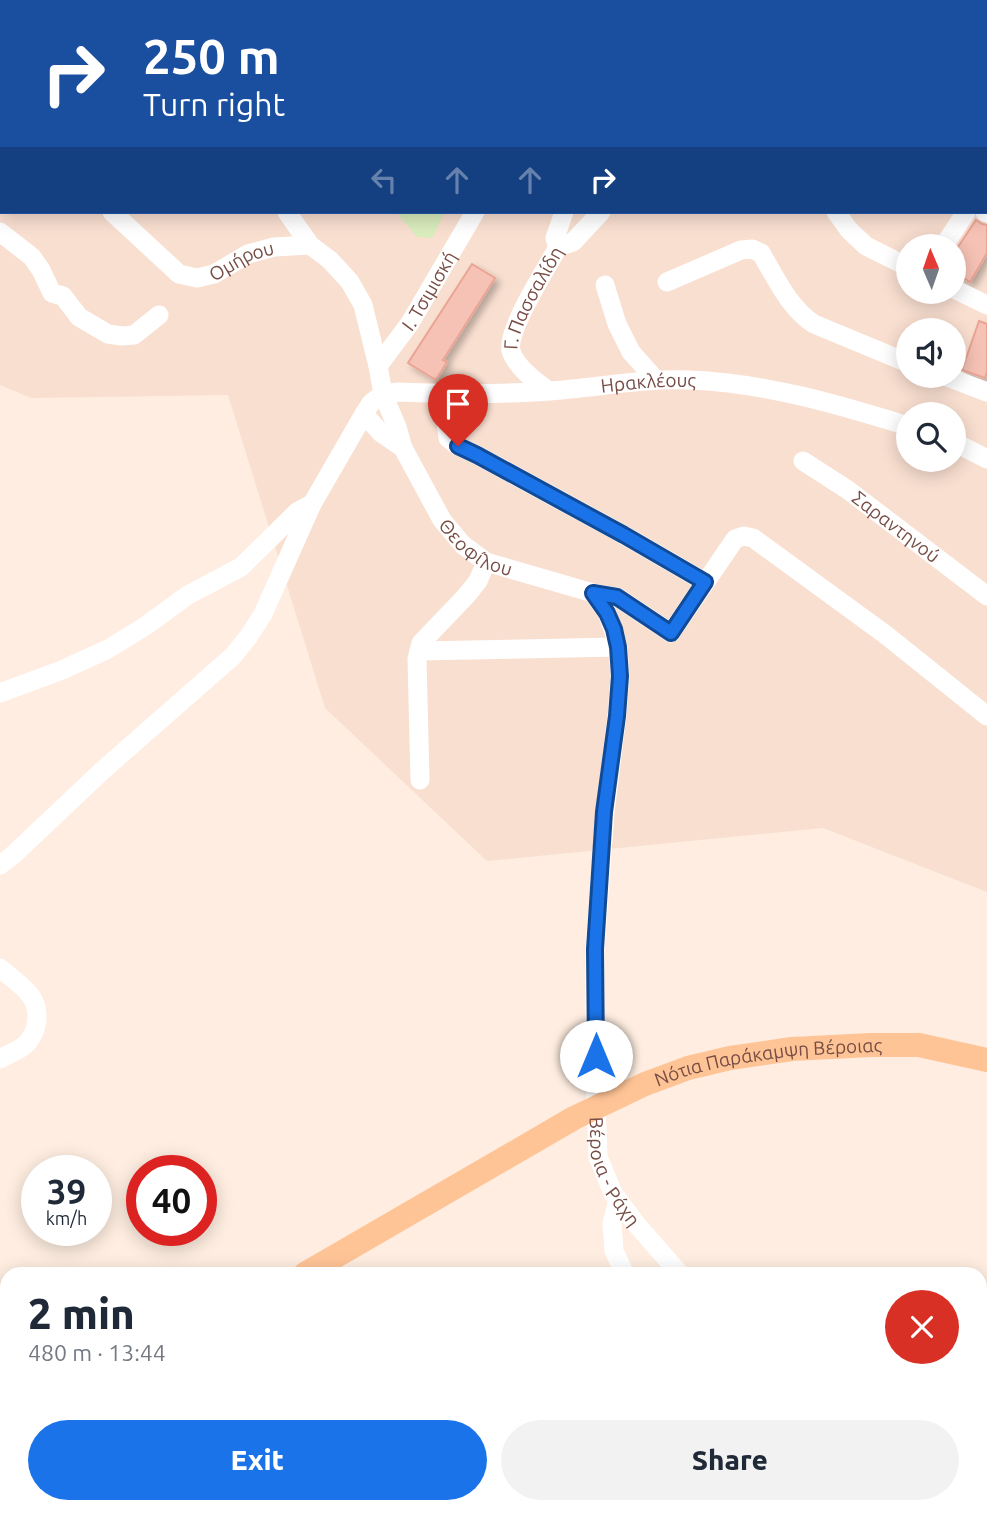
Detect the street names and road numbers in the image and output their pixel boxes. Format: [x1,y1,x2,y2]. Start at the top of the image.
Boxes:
street label: Ομήρου [205,237,276,286]
street label: Γ. Πασσαλίδη [499,242,567,350]
street label: Ι. Τσιμισκή [397,247,461,335]
street label: Ηρακλέους [599,369,697,397]
street label: Σαραντηνού [848,486,944,567]
street label: Θεοφίλου [435,514,515,580]
street label: Νότια Παράκαμψη Βέροιας [651,1034,882,1091]
street label: Βέροια - Ράχη [586,1116,645,1230]

